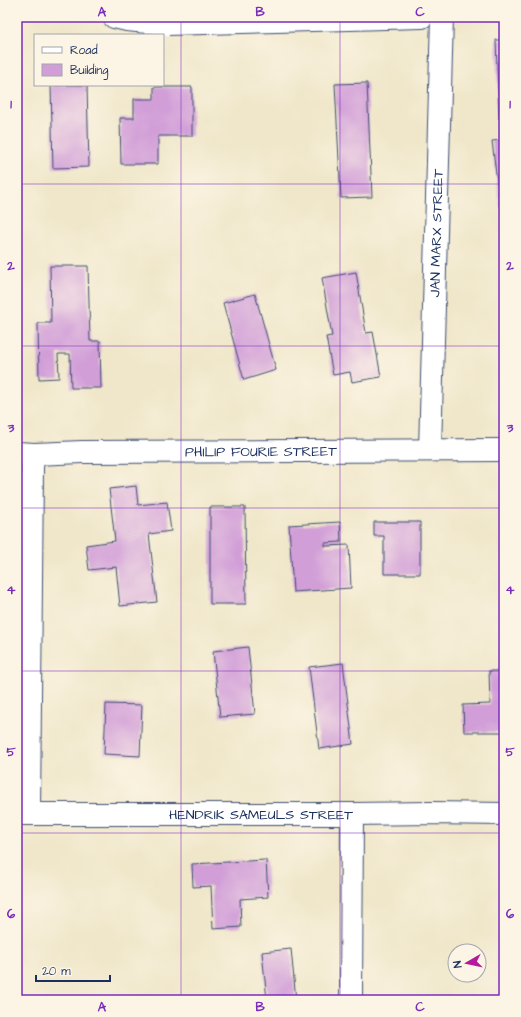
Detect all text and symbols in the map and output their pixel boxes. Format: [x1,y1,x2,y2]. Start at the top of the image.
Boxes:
text: A [98,3,107,21]
text: B [255,3,265,21]
text: C [415,3,425,21]
legend [34,34,164,86]
text: Road [70,42,98,59]
text: Building [70,62,108,80]
text: 1 [10,95,12,113]
text: 1 [509,95,511,113]
street label: JAN MARX STREET [425,168,449,298]
text: 2 [6,257,15,275]
text: 2 [505,257,514,275]
text: 3 [7,419,15,437]
text: 3 [506,419,514,437]
street label: PHILIP FOURIE STREET [185,442,337,463]
text: 4 [7,581,16,599]
text: 4 [506,581,515,599]
text: 5 [6,743,16,761]
text: 5 [505,743,515,761]
street label: HENDRIK SAMEULS STREET [169,805,353,825]
text: 6 [7,905,16,923]
text: 6 [506,905,515,923]
north arrow [447,943,487,983]
scale bar [36,957,110,983]
text: N [450,960,466,969]
text: 20 m [42,963,71,980]
text: A [98,998,107,1016]
text: B [255,998,265,1016]
text: C [415,998,425,1016]

